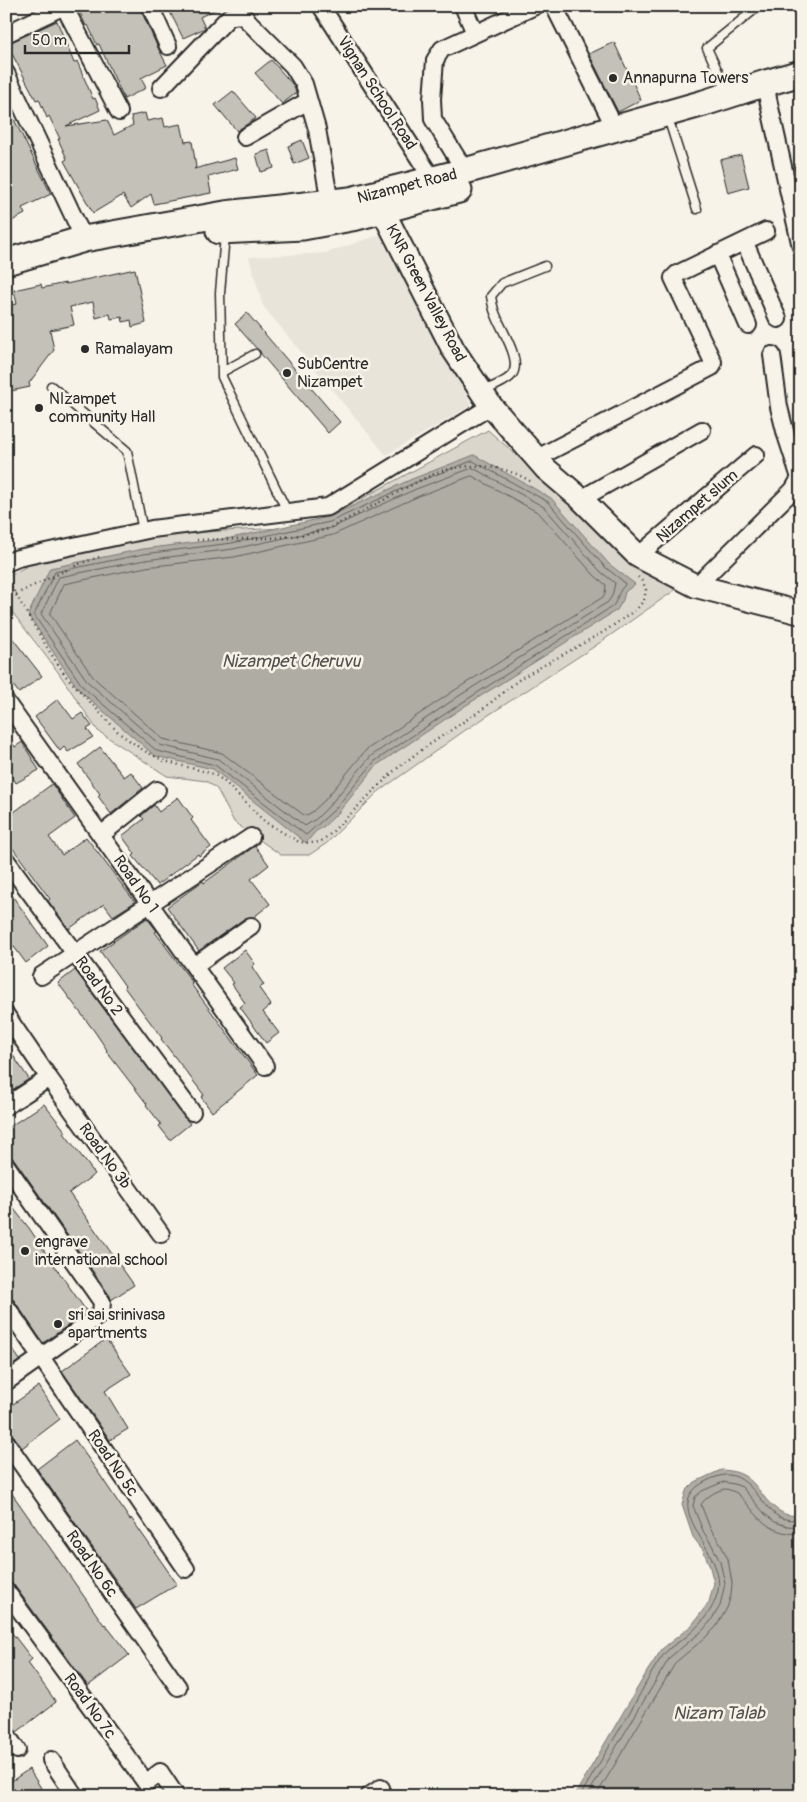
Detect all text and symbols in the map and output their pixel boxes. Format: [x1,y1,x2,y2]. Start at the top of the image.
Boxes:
scale bar [25,22,129,54]
text: 50 m [32,31,67,50]
street label: Vignan School Road [333,32,421,154]
place label: Annapurna Towers [623,68,748,88]
marker: Annapurna Towers [607,72,619,84]
street label: Nizampet Road [355,164,459,208]
street label: KNR Green Valley Road [381,221,471,365]
place label: Ramalayam [95,339,173,359]
marker: Ramalayam [79,343,91,355]
place label: SubCentre Nizampet [297,354,368,392]
marker: SubCentre Nizampet [281,367,293,379]
place label: NIzampet community Hall [49,389,156,427]
marker: NIzampet community Hall [33,402,45,414]
street label: Nizampet slum [652,465,742,547]
water label: Nizampet Cheruvu [222,650,361,673]
street label: Road No 1 [109,851,163,917]
street label: Road No 2 [71,952,127,1020]
street label: Road No 3b [74,1119,136,1193]
place label: engrave international school [35,1232,168,1270]
marker: engrave international school [19,1245,31,1257]
place label: sri sai srinivasa apartments [68,1305,165,1343]
marker: sri sai srinivasa apartments [52,1318,64,1330]
street label: Road No 5c [83,1426,143,1500]
street label: Road No 6c [62,1527,122,1601]
street label: Road No 7c [60,1669,120,1743]
water label: Nizam Talab [673,1702,766,1725]

